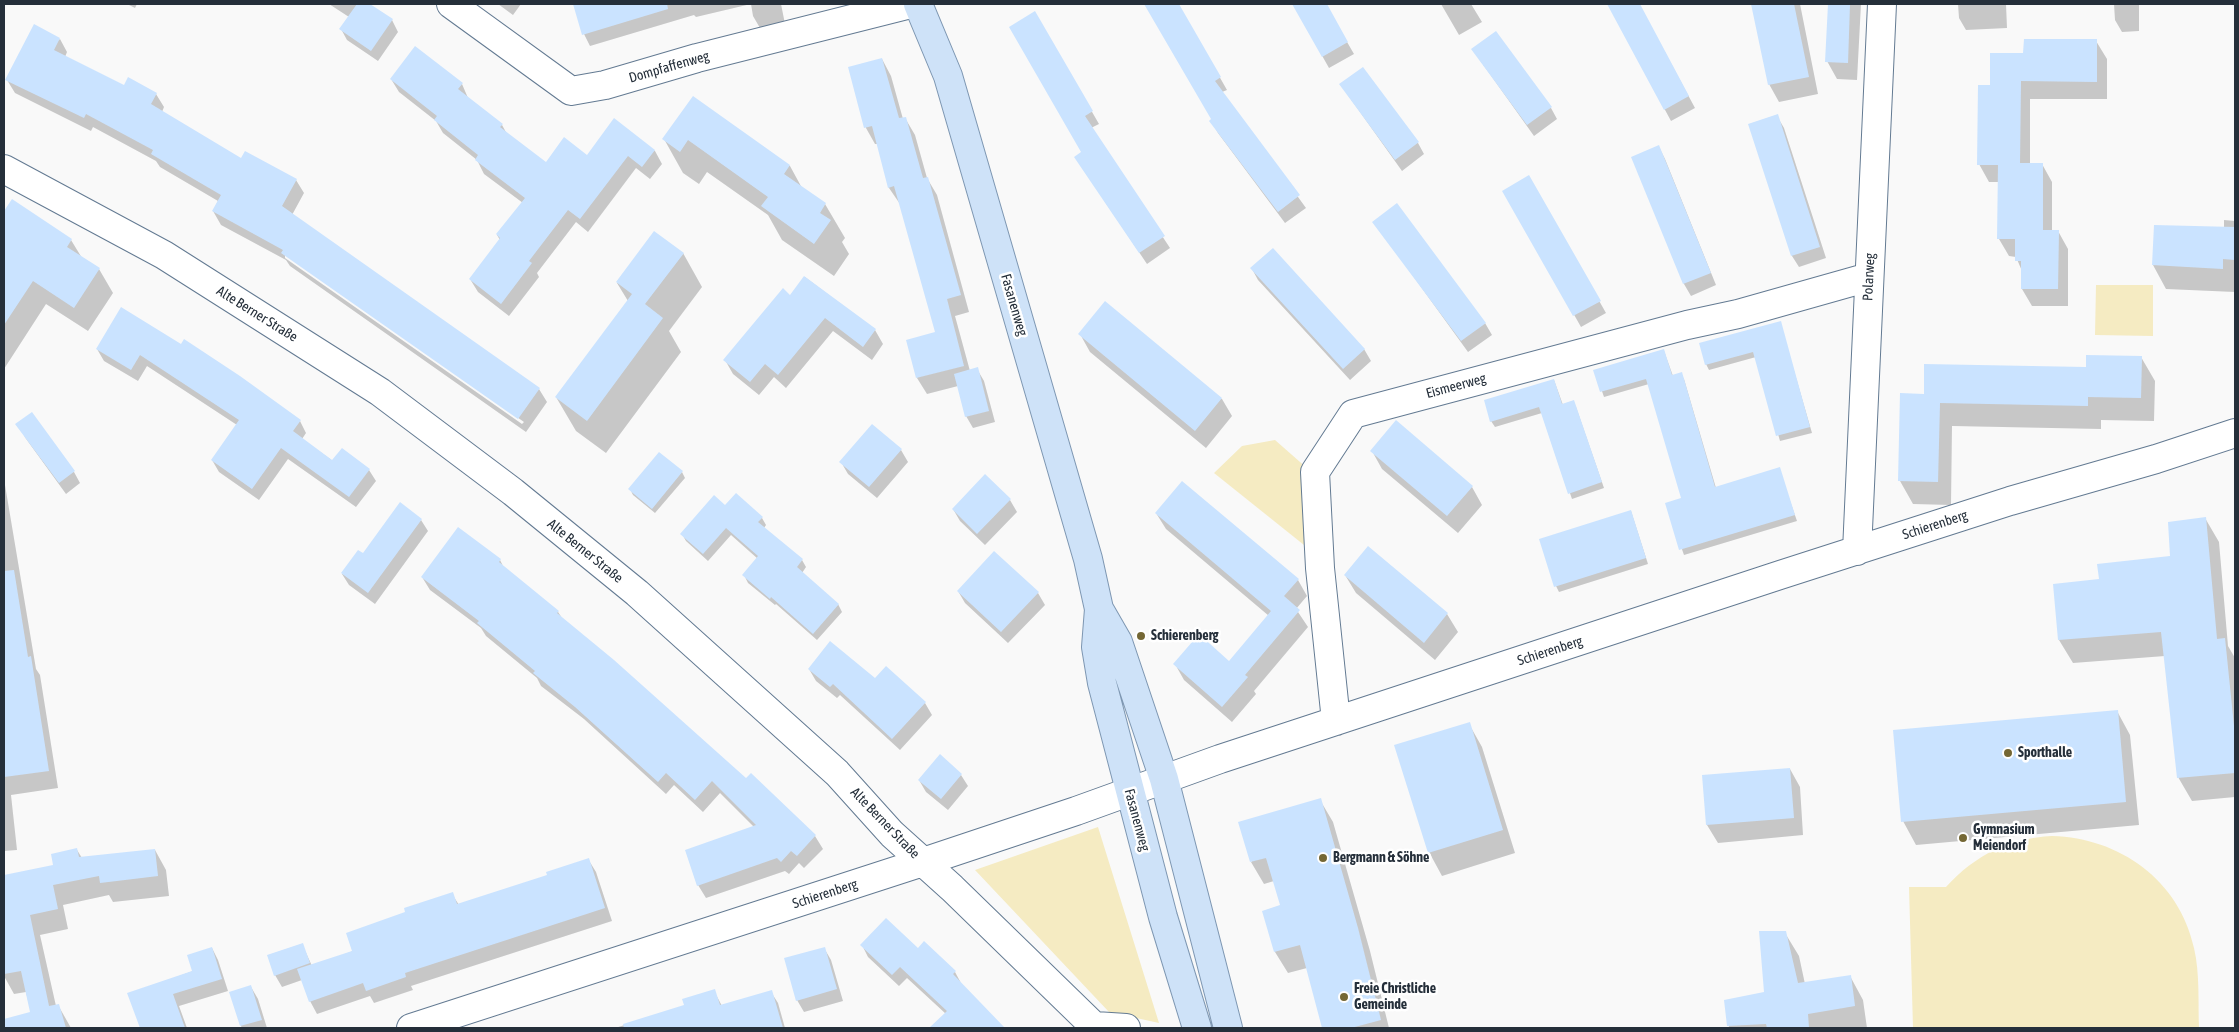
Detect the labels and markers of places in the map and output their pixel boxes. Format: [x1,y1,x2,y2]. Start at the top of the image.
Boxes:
place label: Schierenberg [1151,628,1218,644]
marker: Schierenberg [1135,630,1147,642]
place label: Sporthalle [2018,745,2072,761]
marker: Sporthalle [2002,747,2014,759]
place label: Gymnasium Meiendorf [1973,822,2035,854]
marker: Gymnasium Meiendorf [1957,832,1969,844]
place label: Bergmann & Söhne [1333,850,1429,866]
marker: Bergmann & Söhne [1317,852,1329,864]
place label: Freie Christliche Gemeinde [1354,981,1436,1014]
marker: Freie Christliche Gemeinde [1338,991,1350,1003]

